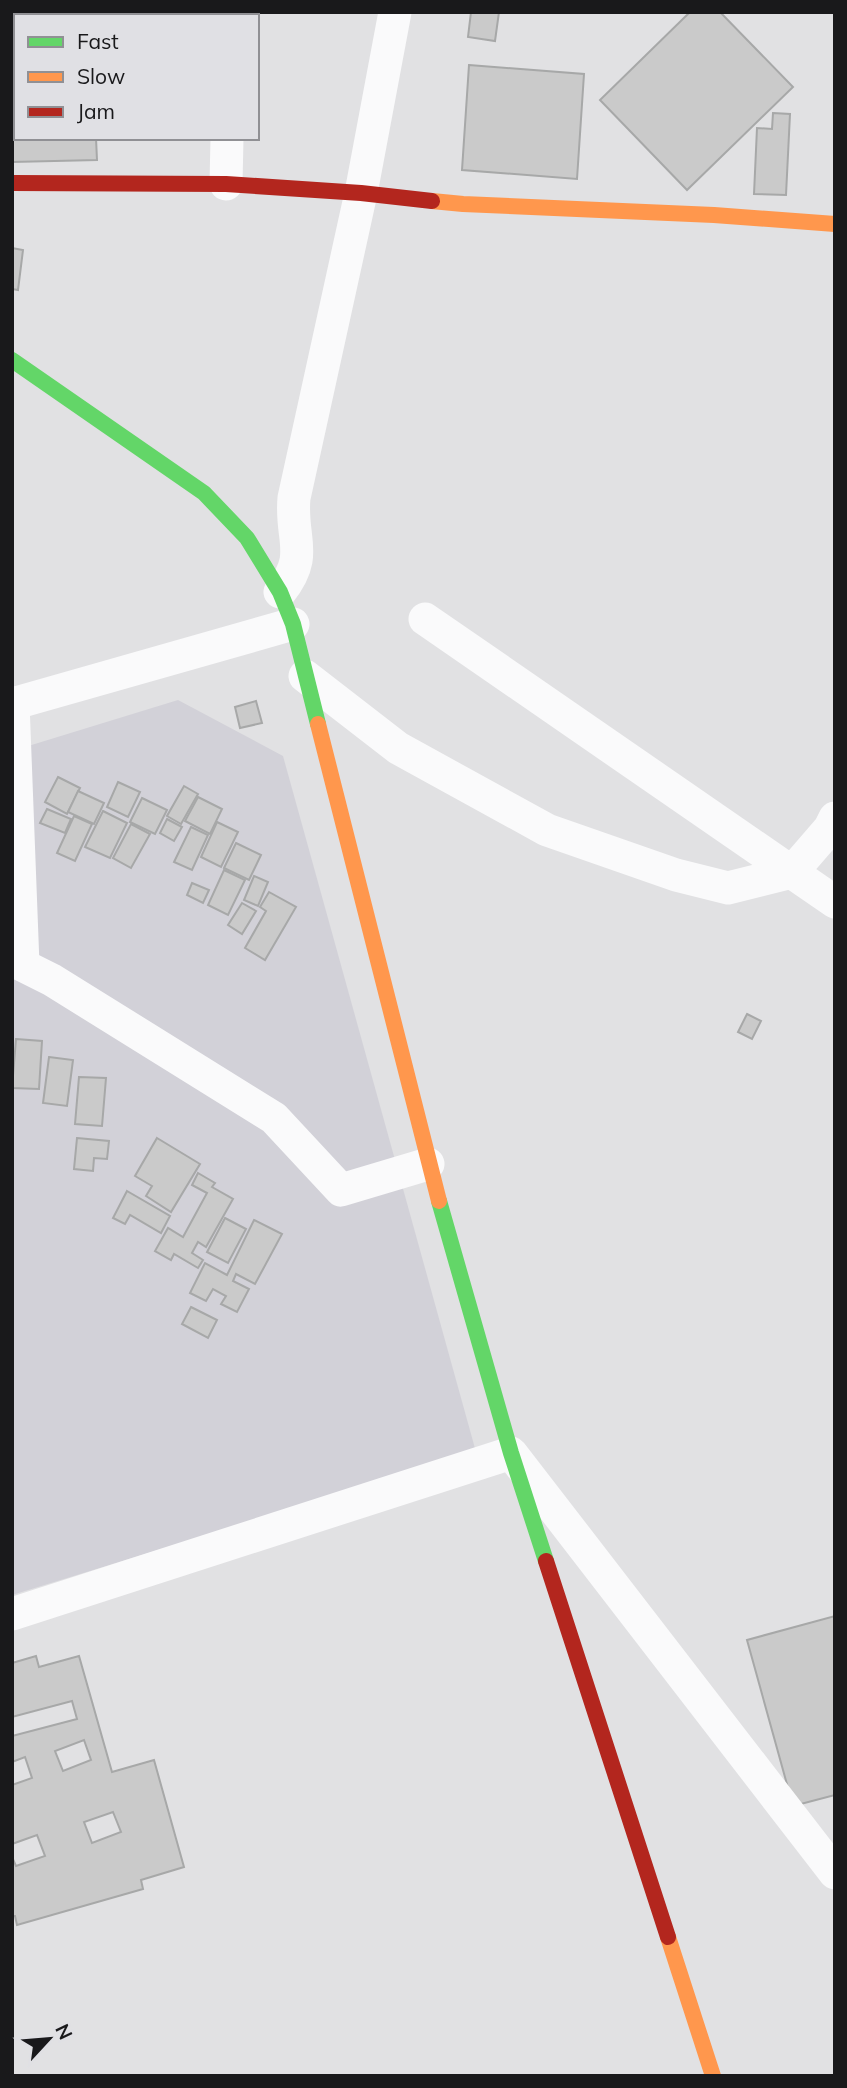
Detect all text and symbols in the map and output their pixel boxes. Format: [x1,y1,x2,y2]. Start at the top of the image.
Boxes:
legend [14,14,259,140]
text: Fast [77,28,119,54]
text: Slow [77,63,125,89]
text: Jam [77,98,115,124]
north arrow [14,2004,84,2074]
text: N [50,2020,78,2043]

